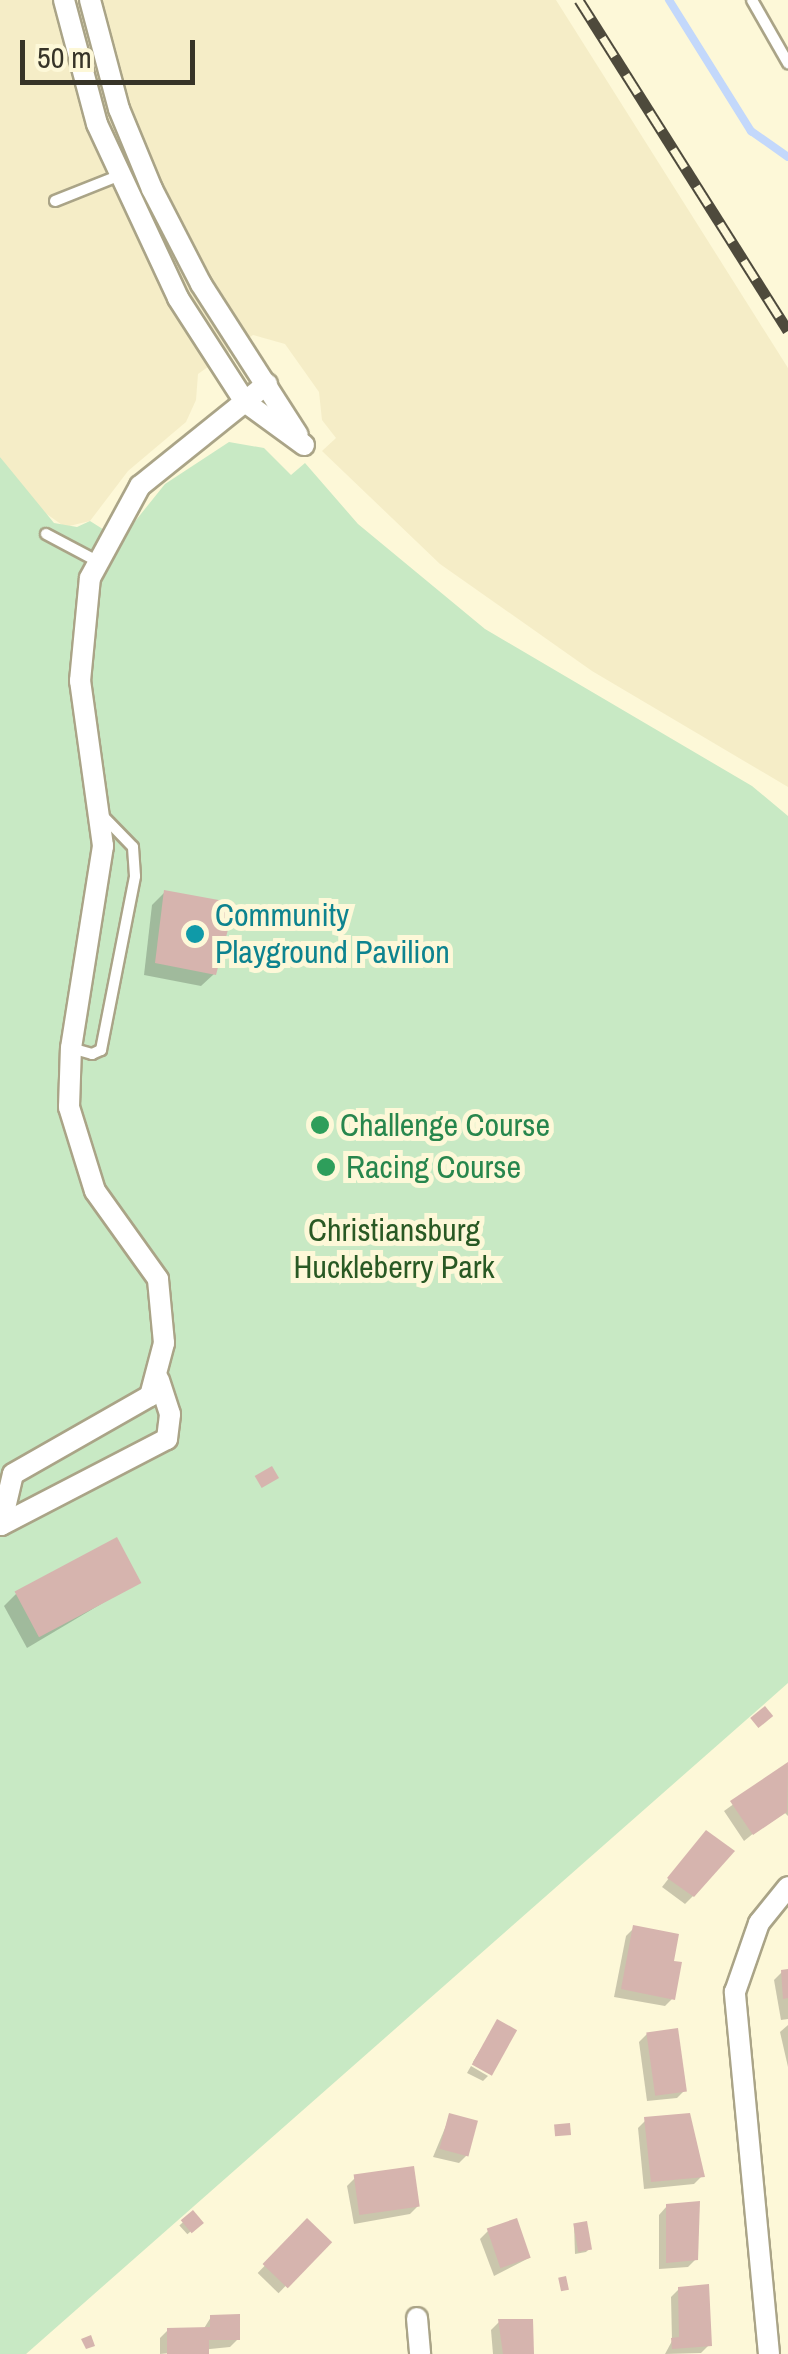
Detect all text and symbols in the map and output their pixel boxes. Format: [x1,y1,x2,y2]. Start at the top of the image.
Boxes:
scale bar [25,20,200,82]
text: 50 m [37,37,92,77]
place label: Community Playground Pavilion [215,897,450,972]
marker: Community Playground Pavilion [184,923,206,945]
place label: Challenge Course [340,1106,550,1144]
marker: Challenge Course [309,1114,331,1136]
place label: Racing Course [346,1148,521,1186]
marker: Racing Course [315,1156,337,1178]
park label: Christiansburg Huckleberry Park [293,1212,495,1287]

